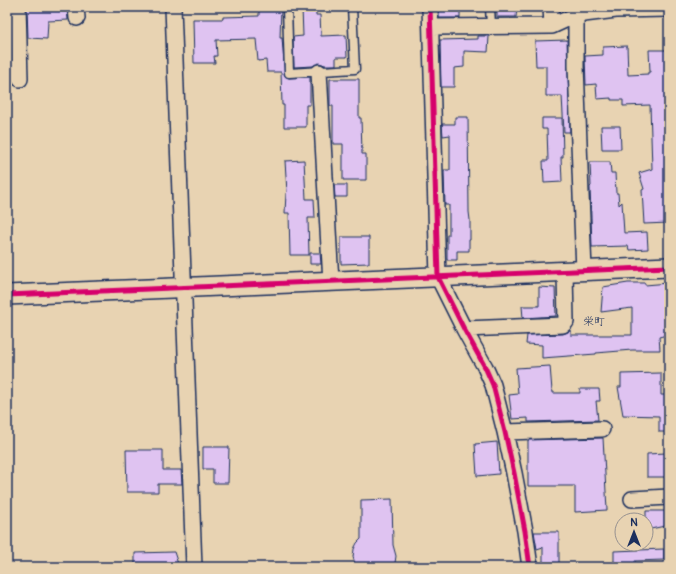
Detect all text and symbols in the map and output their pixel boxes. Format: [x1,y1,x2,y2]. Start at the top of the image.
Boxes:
district label: 栄町 [583,315,605,328]
north arrow [614,512,654,552]
text: N [630,516,638,529]

